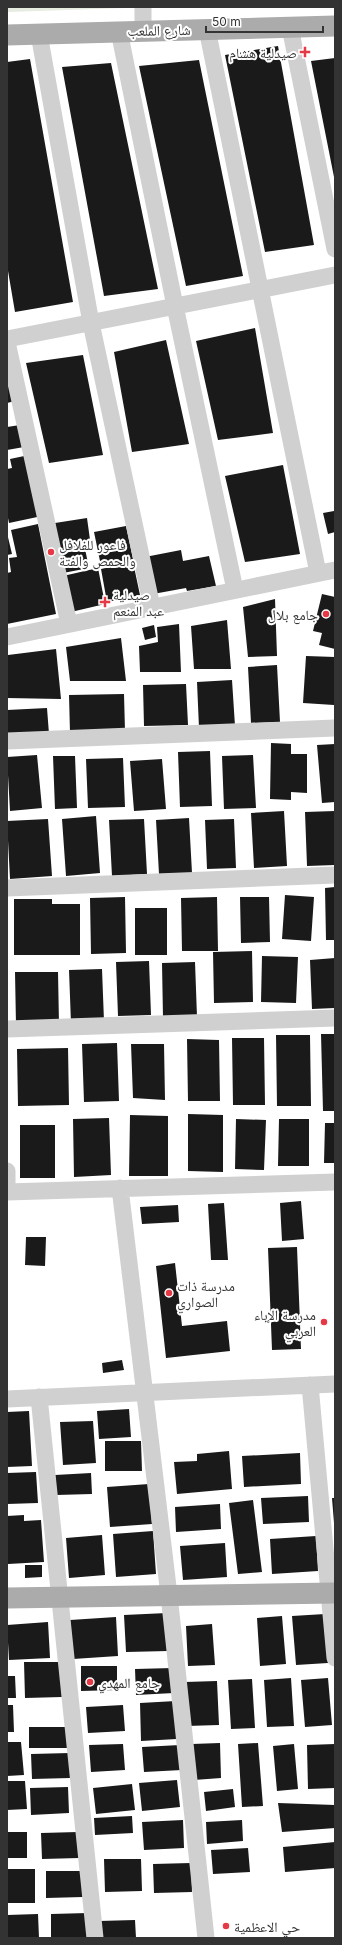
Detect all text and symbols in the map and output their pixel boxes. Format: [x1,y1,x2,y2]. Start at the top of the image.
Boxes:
scale bar [206,8,323,34]
text: 50 m [212,14,241,29]
street label: شارع الملعب [127,21,191,41]
place label: صيدلية هشام [229,44,297,63]
marker: صيدلية هشام [300,47,310,57]
place label: فاعور للفلافل والحمص والفتة [59,536,136,570]
marker: فاعور للفلافل والحمص والفتة [46,547,56,557]
place label: صيدلية عبد المنعم [113,586,164,621]
marker: صيدلية عبد المنعم [100,597,110,607]
place label: جامع بلال [268,606,318,625]
marker: جامع بلال [321,609,331,619]
place label: مدرسة ذات الصواري [177,1277,235,1313]
marker: مدرسة ذات الصواري [164,1288,174,1298]
place label: مدرسة الإباء العربي [254,1306,316,1342]
marker: مدرسة الإباء العربي [319,1317,329,1327]
place label: جامع المهدي [98,1674,160,1694]
marker: جامع المهدي [85,1677,95,1687]
place label: حي الاعظمية [234,1918,300,1938]
marker: حي الاعظمية [221,1921,231,1931]

